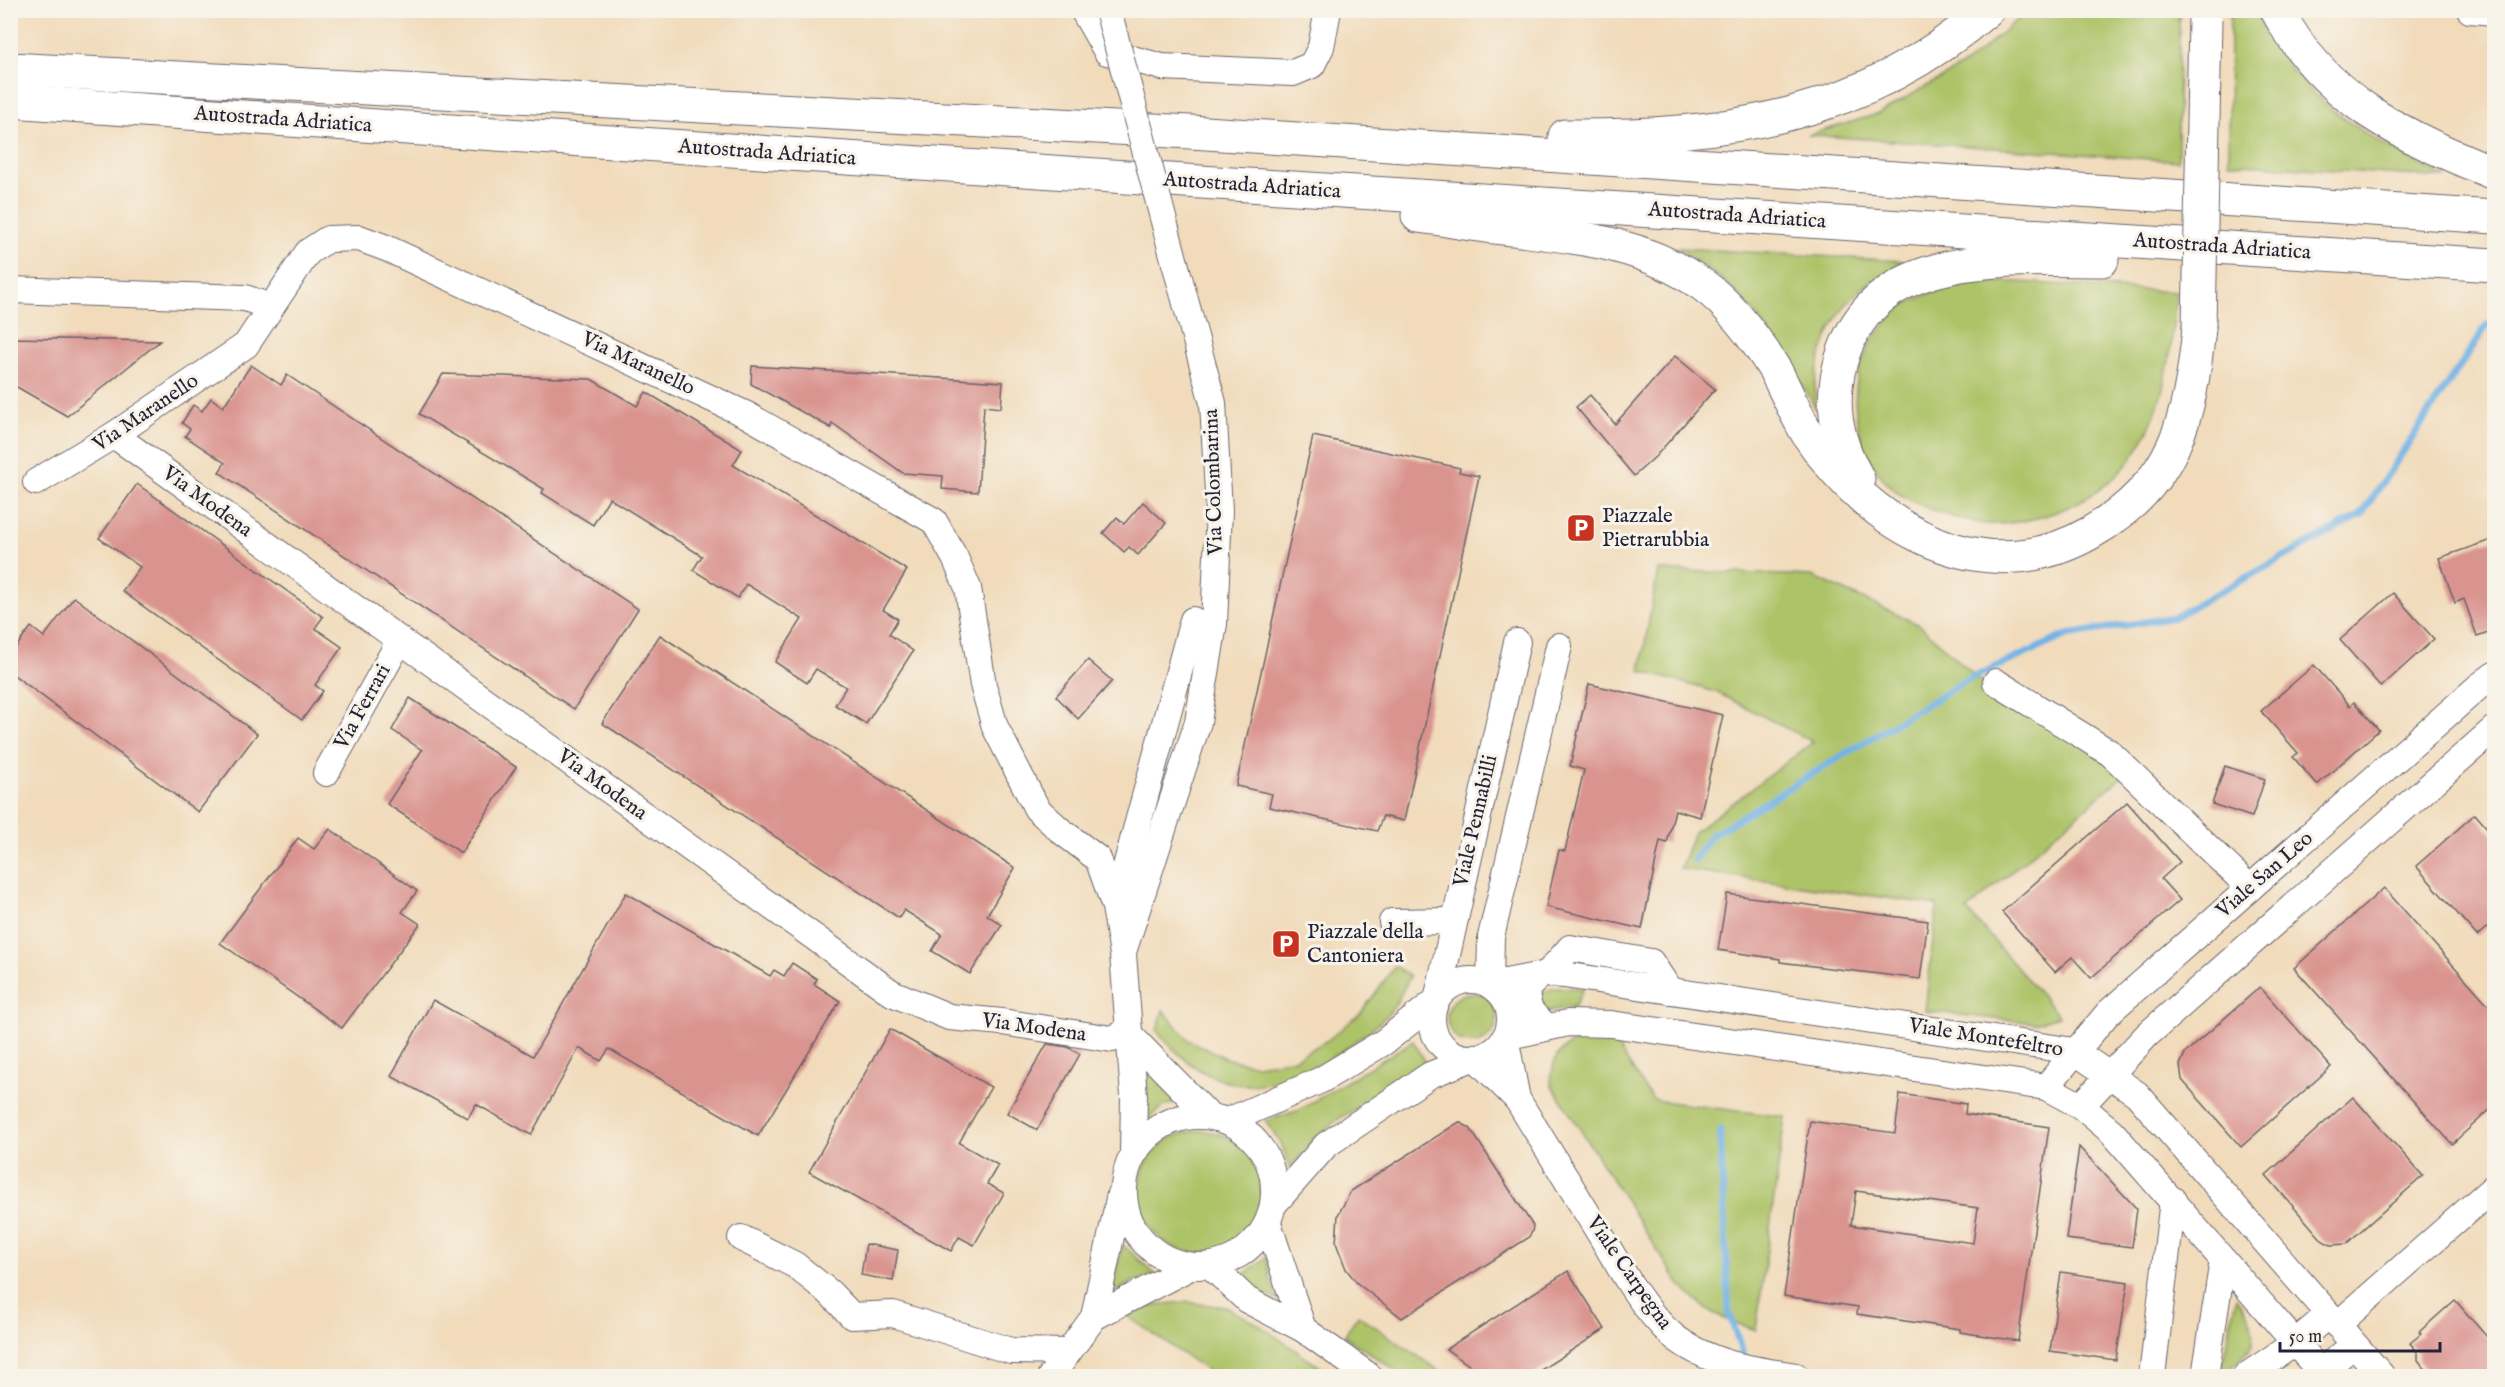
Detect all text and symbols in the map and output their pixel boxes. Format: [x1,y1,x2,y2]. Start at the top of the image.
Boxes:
street label: Autostrada Adriatica [192,100,374,140]
street label: Autostrada Adriatica [676,133,858,173]
street label: Autostrada Adriatica [1161,166,1343,206]
street label: Autostrada Adriatica [1646,196,1828,236]
street label: Autostrada Adriatica [2131,227,2313,267]
street label: Via Maranello [576,326,699,402]
street label: Via Maranello [87,368,204,459]
street label: Via Colombarina [1198,408,1230,557]
street label: Via Modena [156,460,258,544]
place label: Piazzale Pietrarubbia [1602,503,1710,554]
parking icon: Piazzale Pietrarubbia [1565,512,1597,544]
street label: Via Ferrari [328,659,398,755]
street label: Via Modena [551,743,653,827]
street label: Viale Pennabilli [1447,752,1504,891]
street label: Viale San Leo [2210,825,2319,925]
place label: Piazzale della Cantoniera [1307,919,1425,970]
parking icon: Piazzale della Cantoniera [1270,928,1302,960]
street label: Via Modena [979,1007,1089,1049]
street label: Viale Montefeltro [1906,1012,2065,1064]
street label: Viale Carpegna [1579,1210,1679,1336]
scale bar [2280,1315,2440,1353]
text: 50 m [2289,1326,2322,1349]

